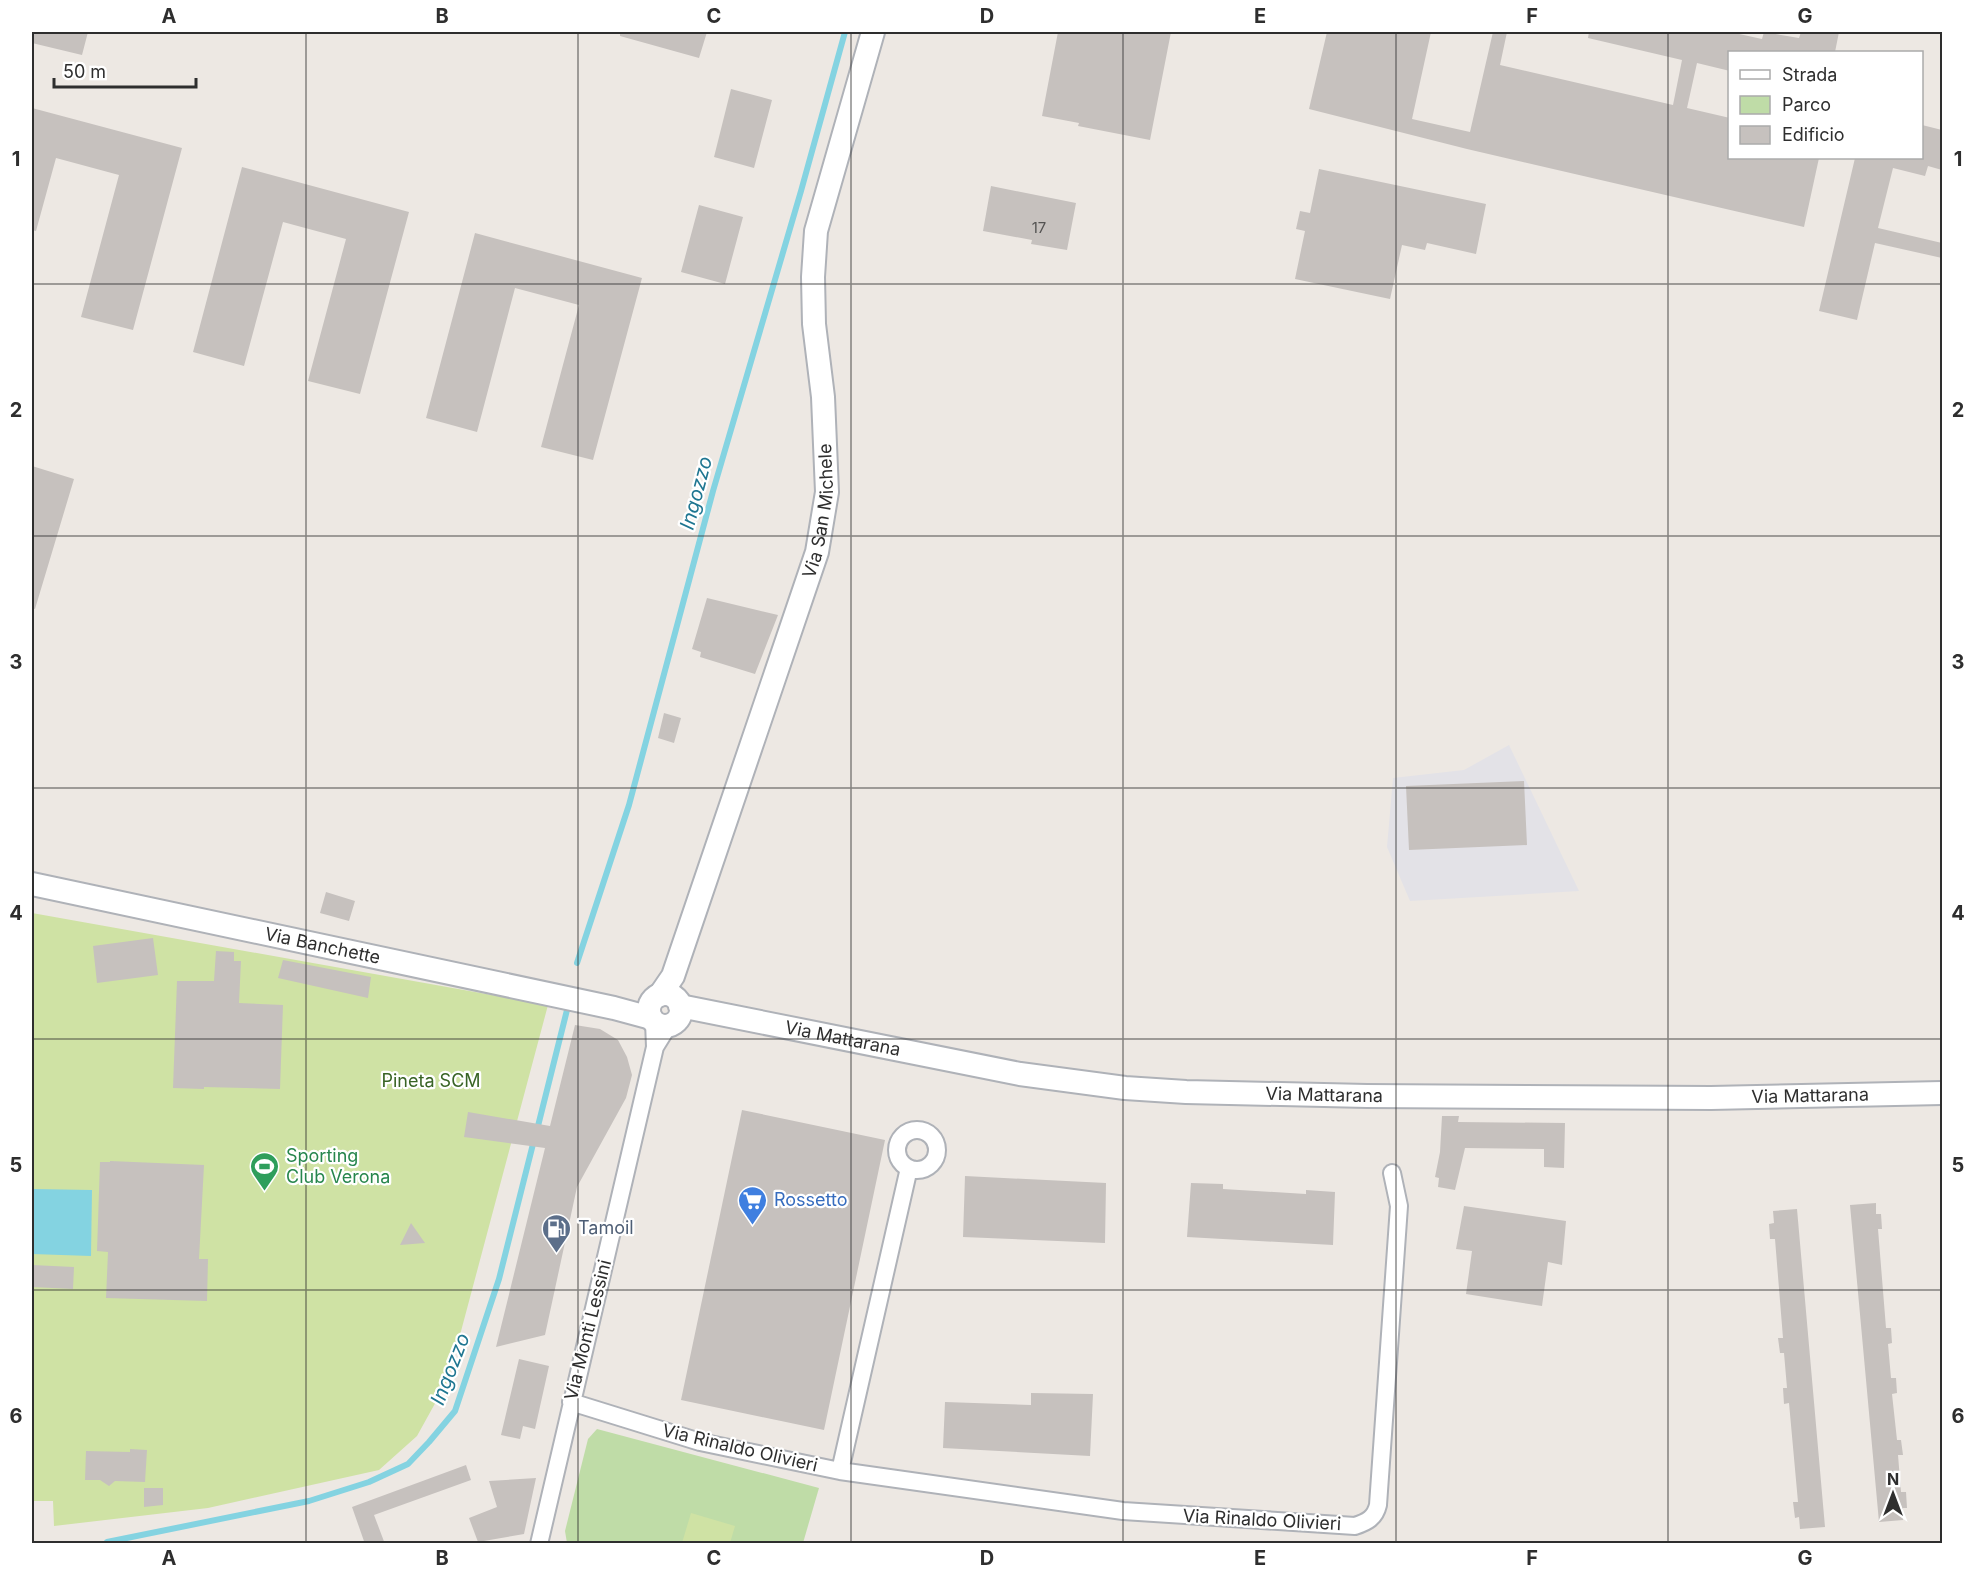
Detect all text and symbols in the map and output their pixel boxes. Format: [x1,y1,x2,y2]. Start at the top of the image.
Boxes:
text: A [162,4,177,28]
text: B [435,4,449,28]
text: C [707,4,721,28]
text: D [980,4,994,28]
text: E [1254,4,1266,28]
text: F [1526,4,1538,28]
text: G [1797,4,1813,28]
scale bar [54,51,196,89]
legend [1728,51,1923,159]
text: 50 m [63,61,106,82]
text: Strada [1782,64,1837,85]
text: Parco [1782,94,1831,115]
text: Edificio [1782,124,1845,145]
text: 1 [12,147,20,171]
text: 1 [1954,147,1962,171]
house number: 17 [1032,218,1046,237]
text: 2 [10,398,22,422]
text: 2 [1952,398,1964,422]
street label: Via San Michele [798,443,837,581]
water label: Ingozzo [675,454,717,532]
text: 3 [10,650,22,674]
text: 3 [1952,650,1964,674]
text: 4 [9,901,23,925]
text: 4 [1951,901,1965,925]
street label: Via Banchette [263,923,382,968]
street label: Via Mattarana [783,1016,903,1060]
park label: Pineta SCM [381,1070,481,1091]
street label: Via Mattarana [1265,1083,1383,1106]
street label: Via Mattarana [1751,1084,1869,1107]
place label: Sporting Club Verona [286,1145,390,1187]
sports icon: Sporting Club Verona [249,1150,281,1192]
text: 5 [10,1153,22,1177]
text: 5 [1952,1153,1964,1177]
supermarket icon: Rossetto [737,1184,769,1226]
place label: Rossetto [774,1189,848,1210]
fuel station icon: Tamoil [541,1212,573,1254]
place label: Tamoil [578,1217,634,1238]
street label: Via Monti Lessini [560,1257,615,1402]
water label: Ingozzo [425,1330,475,1408]
text: 6 [10,1404,23,1428]
text: 6 [1952,1404,1965,1428]
street label: Via Rinaldo Olivieri [660,1419,820,1476]
north arrow [1863,1464,1923,1524]
text: N [1887,1469,1899,1489]
street label: Via Rinaldo Olivieri [1182,1505,1342,1534]
text: A [162,1546,177,1570]
text: B [435,1546,449,1570]
text: C [707,1546,721,1570]
text: D [980,1546,994,1570]
text: E [1254,1546,1266,1570]
text: F [1526,1546,1538,1570]
text: G [1797,1546,1813,1570]

